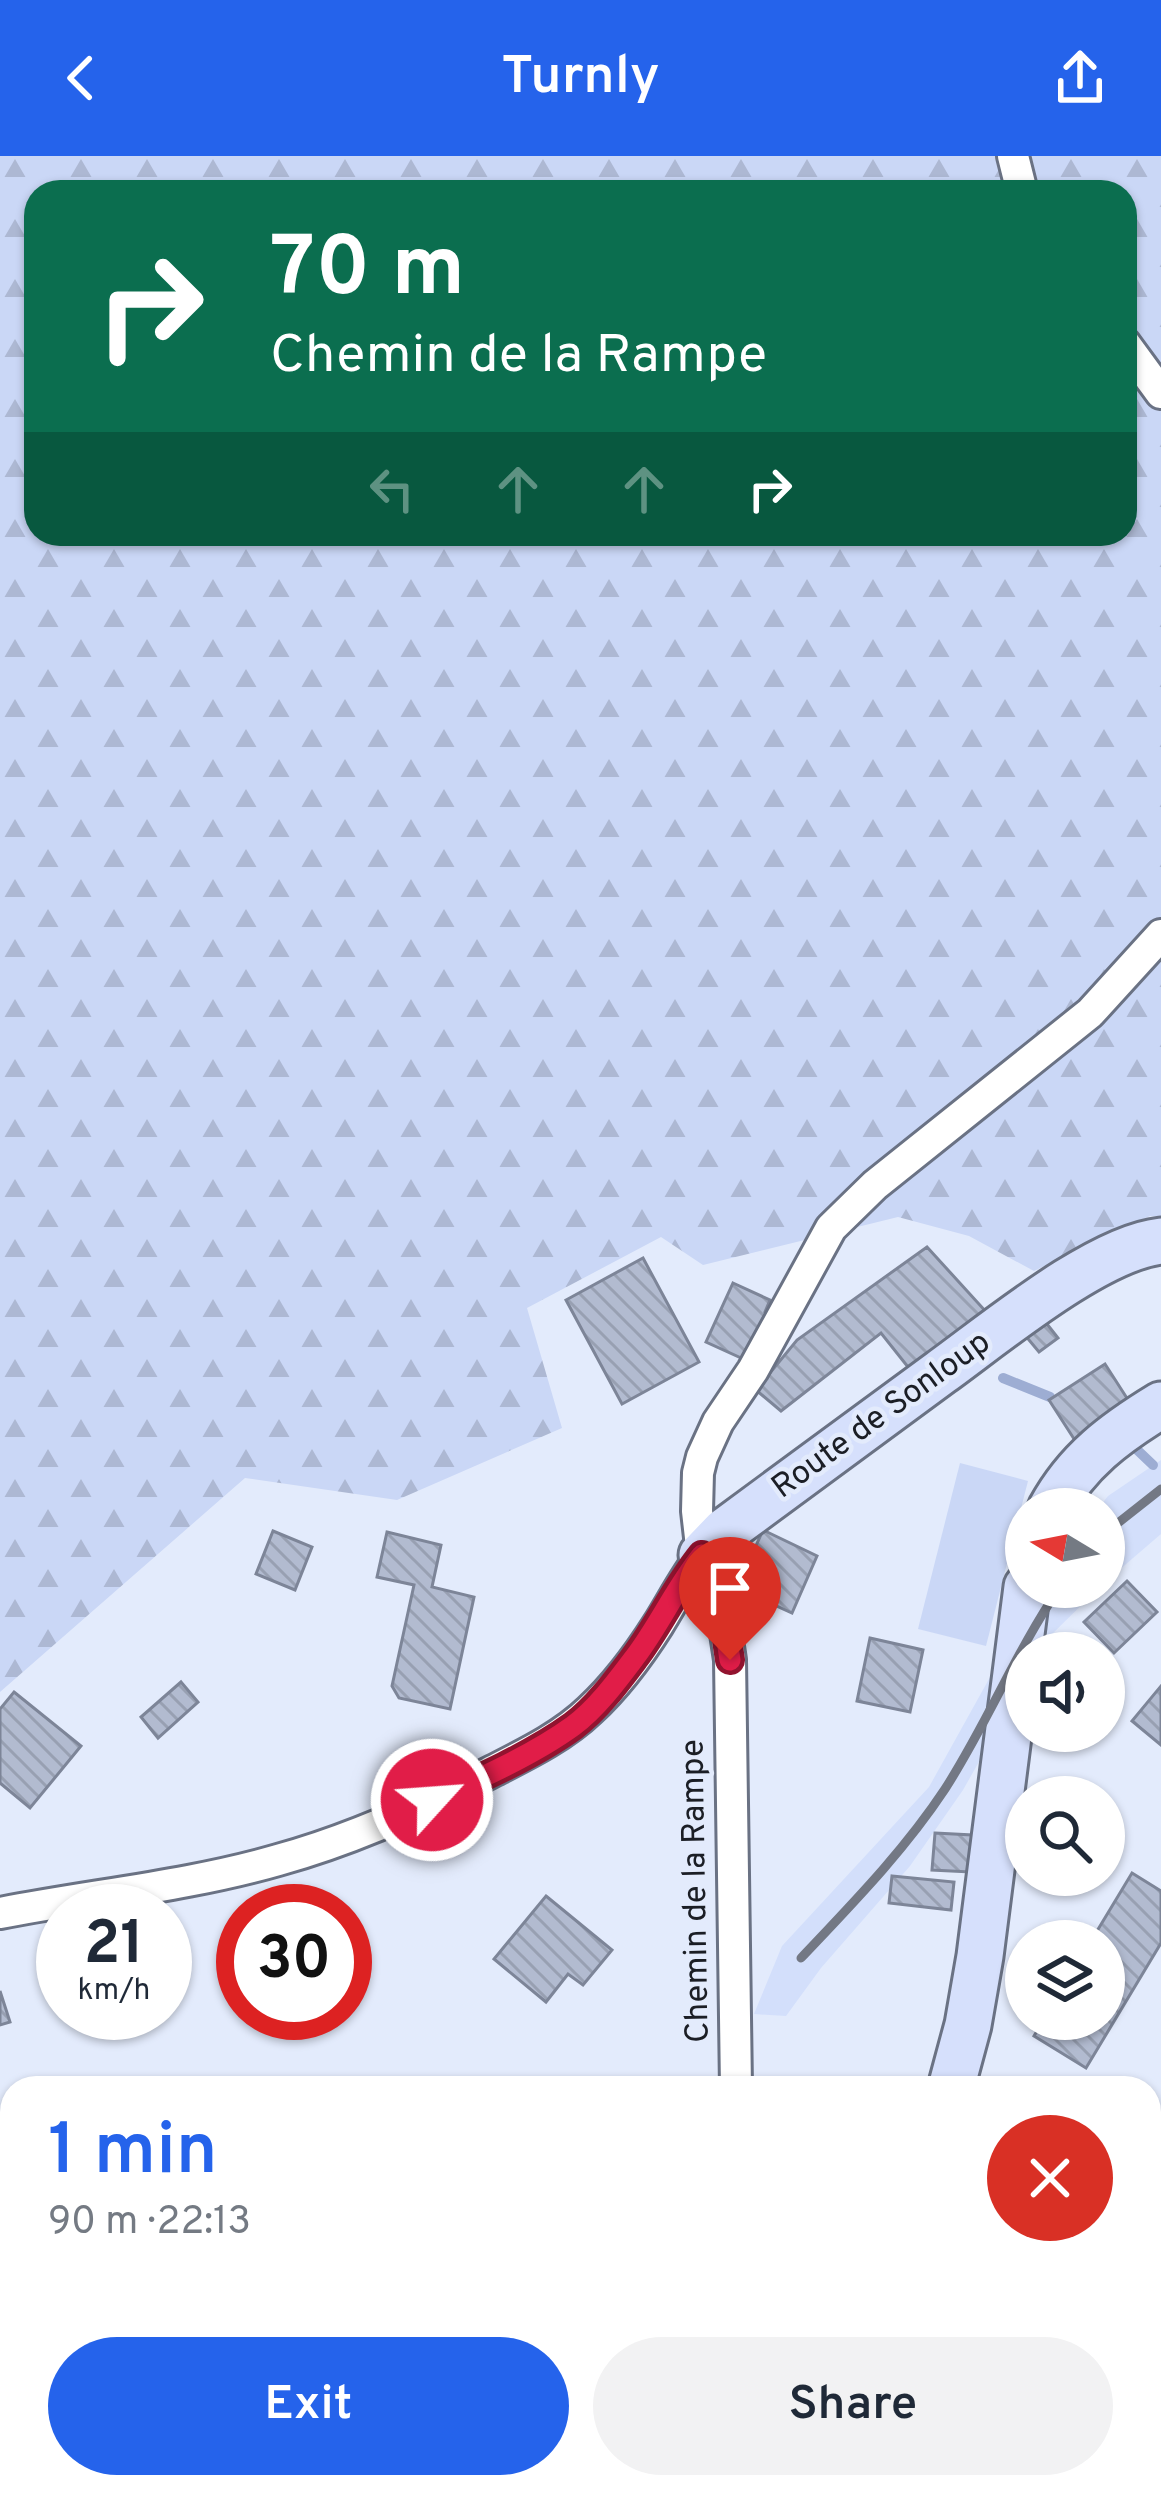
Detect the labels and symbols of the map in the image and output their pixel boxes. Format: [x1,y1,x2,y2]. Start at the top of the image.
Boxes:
street label: Route de Sonloup [764,1322,1000,1510]
north arrow [1005,1488,1125,1608]
pin [679,1537,781,1660]
position arrow [369,1737,495,1863]
street label: Chemin de la Rampe [673,1739,721,2043]
speed limit sign: 30 [216,1884,372,2040]

